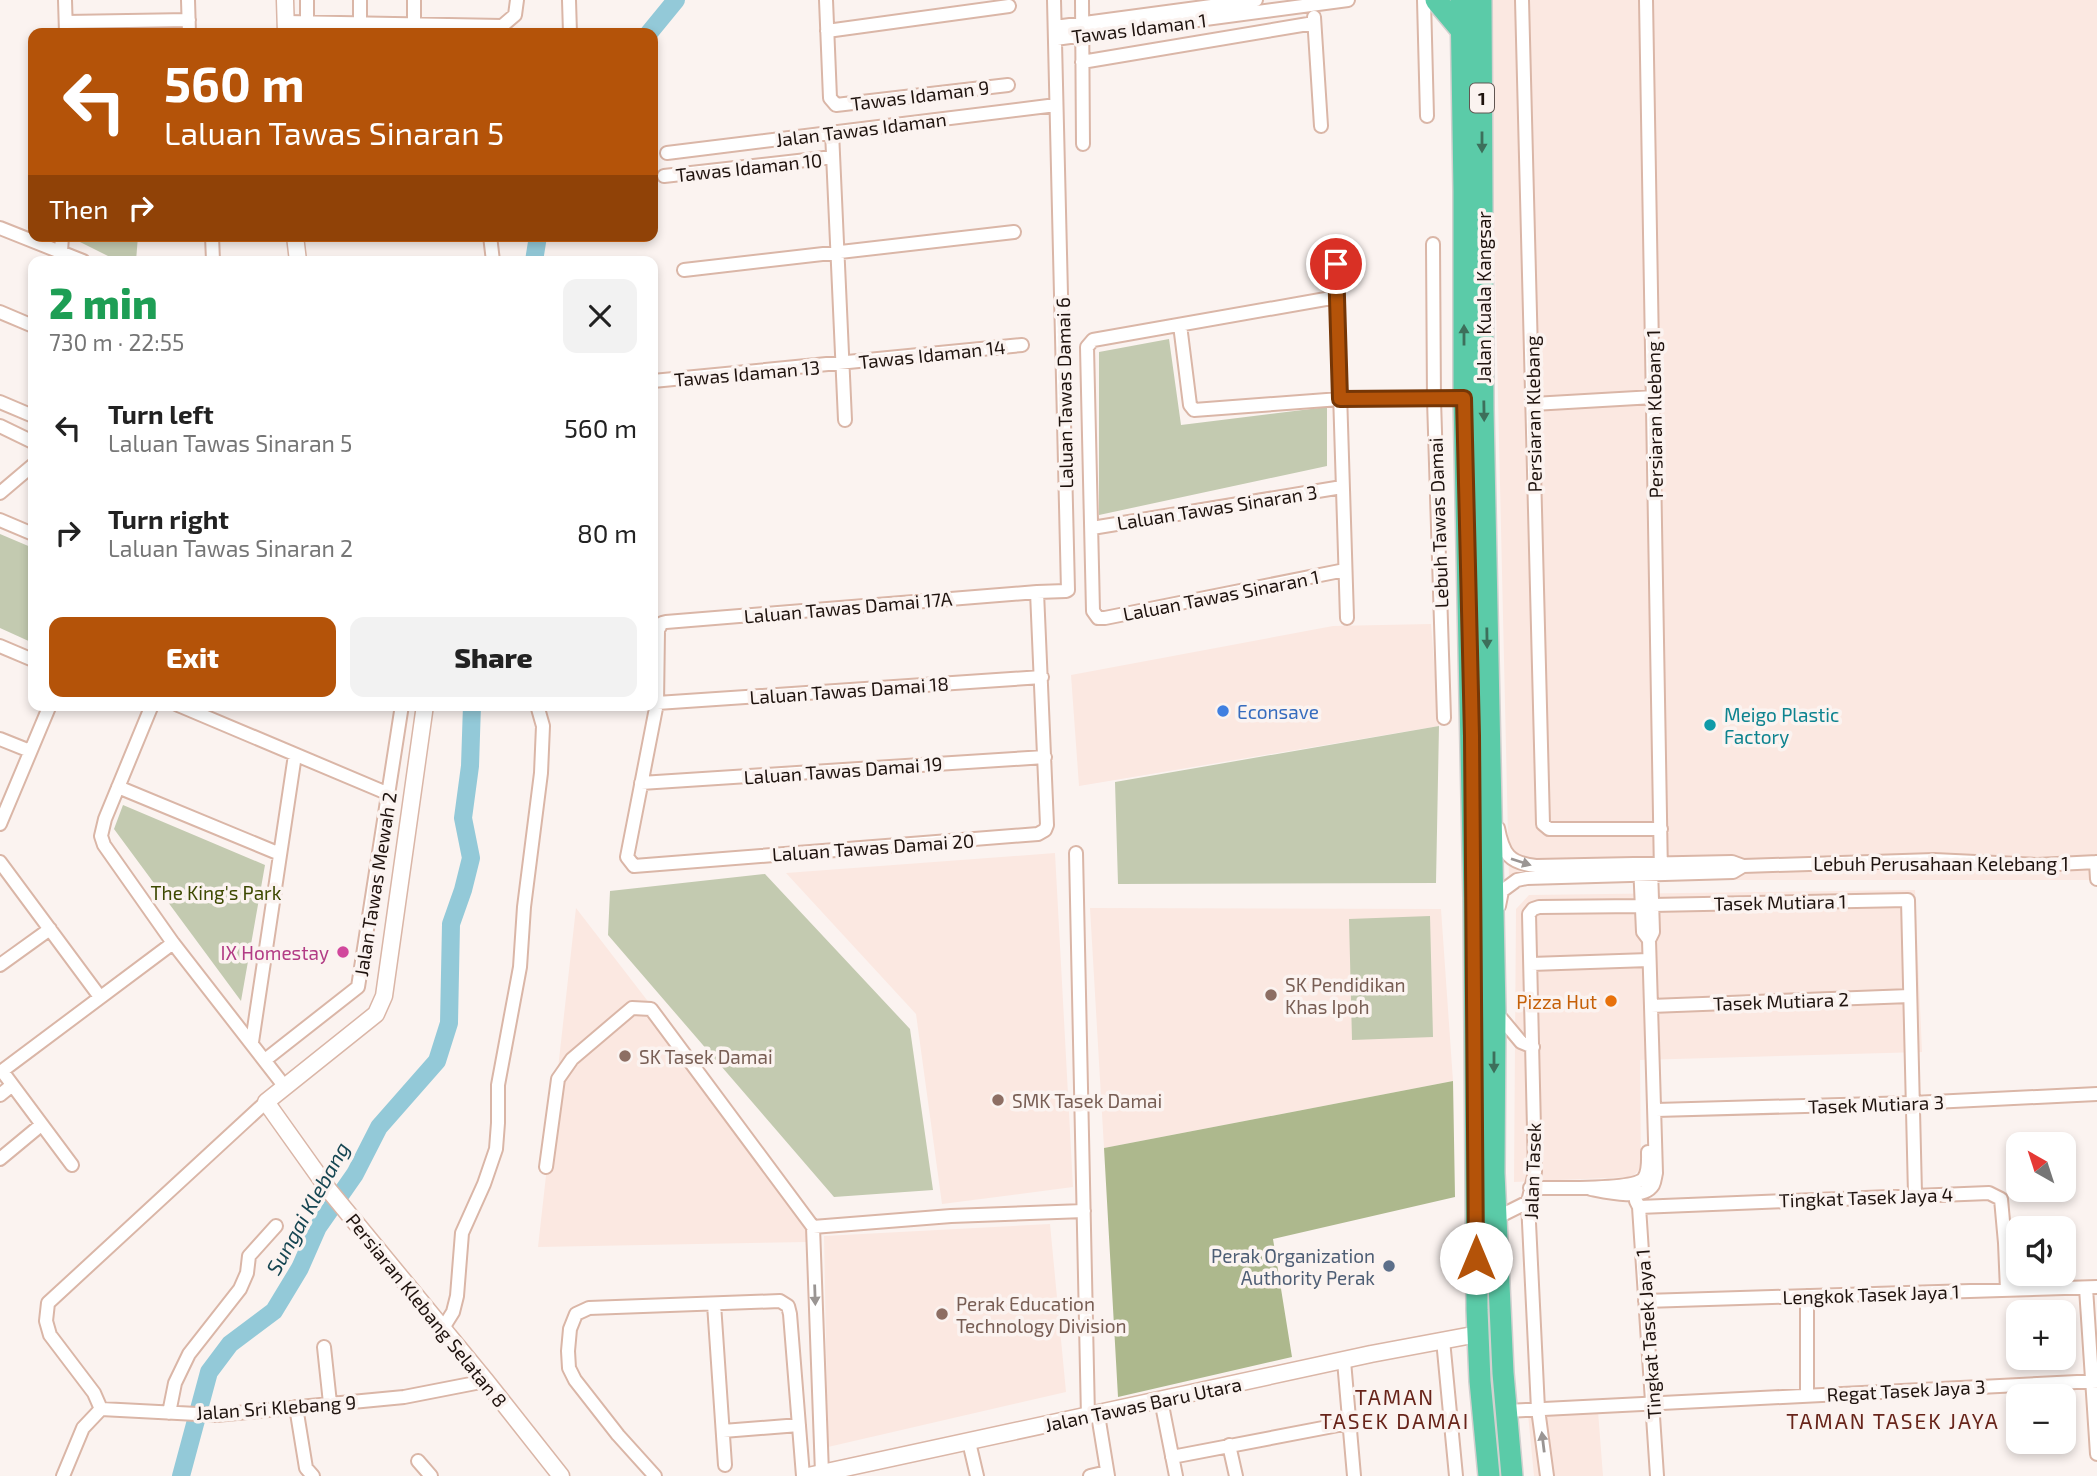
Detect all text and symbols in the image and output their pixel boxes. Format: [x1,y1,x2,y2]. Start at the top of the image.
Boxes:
street label: Tawas Idaman 1 [1070,8,1208,48]
text: 560 m [164,53,305,112]
icon: left [49,56,140,147]
street label: Tawas Idaman 9 [850,75,990,115]
road number: 1 [1470,84,1494,113]
street label: Jalan Tawas Idaman [774,107,948,151]
text: Laluan Tawas Sinaran 5 [164,113,504,151]
one-way arrow [1476,131,1488,153]
street label: Tawas Idaman 10 [675,148,823,186]
icon: right [122,189,160,227]
text: Then [49,193,108,224]
street label: Jalan Kuala Kangsar [1472,211,1495,383]
pin [1306,234,1366,294]
icon: arrive [1317,245,1355,283]
text: 2 min [49,277,158,327]
button: close [563,279,637,353]
street label: Laluan Tawas Damai 6 [1051,297,1077,489]
one-way arrow [1458,324,1470,346]
text: 730 m · 22:55 [49,328,184,356]
street label: Persiaran Klebang 1 [1641,329,1667,499]
street label: Tawas Idaman 14 [857,335,1007,373]
street label: Persiaran Klebang [1520,335,1546,493]
street label: Tawas Idaman 13 [673,355,821,391]
text: Turn left [108,398,214,429]
one-way arrow [1478,400,1489,422]
icon: left [49,409,87,447]
text: 560 m [564,412,637,443]
text: Laluan Tawas Sinaran 5 [108,429,352,457]
street label: Lebuh Tawas Damai [1424,437,1452,609]
street label: Laluan Tawas Sinaran 3 [1115,480,1319,534]
text: Turn right [108,503,229,534]
icon: right [49,514,87,552]
text: 80 m [577,517,637,548]
text: Laluan Tawas Sinaran 2 [108,534,353,562]
street label: Laluan Tawas Sinaran 1 [1121,565,1321,625]
street label: Laluan Tawas Damai 17A [743,586,953,628]
button: Exit [49,617,336,697]
button: Share [350,617,637,697]
one-way arrow [1482,628,1493,650]
street label: Laluan Tawas Damai 18 [749,672,949,708]
place label: Econsave [1237,700,1319,723]
marker: Econsave [1215,703,1231,719]
place label: Meigo Plastic Factory [1724,703,1839,748]
marker: Meigo Plastic Factory [1702,717,1718,733]
street label: Laluan Tawas Damai 19 [743,752,943,788]
street label: Jalan Tawas Mewah 2 [349,790,401,978]
street label: Laluan Tawas Damai 20 [771,828,975,866]
street label: Lebuh Perusahaan Kelebang 1 [1813,852,2069,875]
one-way arrow [1511,857,1532,868]
park label: The King's Park [151,881,282,904]
street label: Tasek Mutiara 1 [1713,889,1847,915]
place label: IX Homestay [221,941,329,964]
marker: IX Homestay [335,944,351,960]
place label: SK Pendidikan Khas Ipoh [1285,973,1406,1018]
marker: SK Pendidikan Khas Ipoh [1263,987,1279,1003]
street label: Tasek Mutiara 2 [1713,987,1849,1015]
place label: Pizza Hut [1516,990,1597,1013]
marker: Pizza Hut [1603,993,1619,1009]
place label: SK Tasek Damai [639,1045,773,1068]
marker: SK Tasek Damai [617,1048,633,1064]
one-way arrow [1489,1051,1500,1073]
place label: SMK Tasek Damai [1012,1089,1162,1112]
street label: Tasek Mutiara 3 [1808,1090,1944,1118]
marker: SMK Tasek Damai [990,1092,1006,1108]
street label: Jalan Tasek [1519,1122,1545,1220]
north arrow [2006,1132,2076,1202]
map controls [2006,1132,2076,1454]
water label: Sungai Klebang [260,1137,354,1279]
street label: Tingkat Tasek Jaya 4 [1778,1182,1954,1212]
street label: Persiaran Klebang Selatan 8 [342,1208,512,1412]
button: sound [2006,1216,2076,1286]
position arrow [1439,1221,1513,1295]
place label: Perak Organization Authority Perak [1211,1244,1375,1289]
street label: Tingkat Tasek Jaya 1 [1631,1248,1665,1420]
marker: Perak Organization Authority Perak [1381,1258,1397,1274]
street label: Lengkok Tasek Jaya 1 [1782,1279,1960,1309]
one-way arrow [810,1284,821,1306]
place label: Perak Education Technology Division [956,1292,1127,1337]
button: + [2006,1300,2076,1370]
marker: Perak Education Technology Division [934,1306,950,1322]
street label: Jalan Tawas Baru Utara [1042,1372,1244,1436]
street label: Regat Tasek Jaya 3 [1826,1374,1986,1406]
district label: TAMAN TASEK DAMAI [1320,1384,1470,1433]
button: − [2006,1384,2076,1454]
street label: Jalan Sri Klebang 9 [195,1390,357,1424]
district label: TAMAN TASEK JAYA [1786,1408,2000,1433]
one-way arrow [1537,1431,1548,1453]

